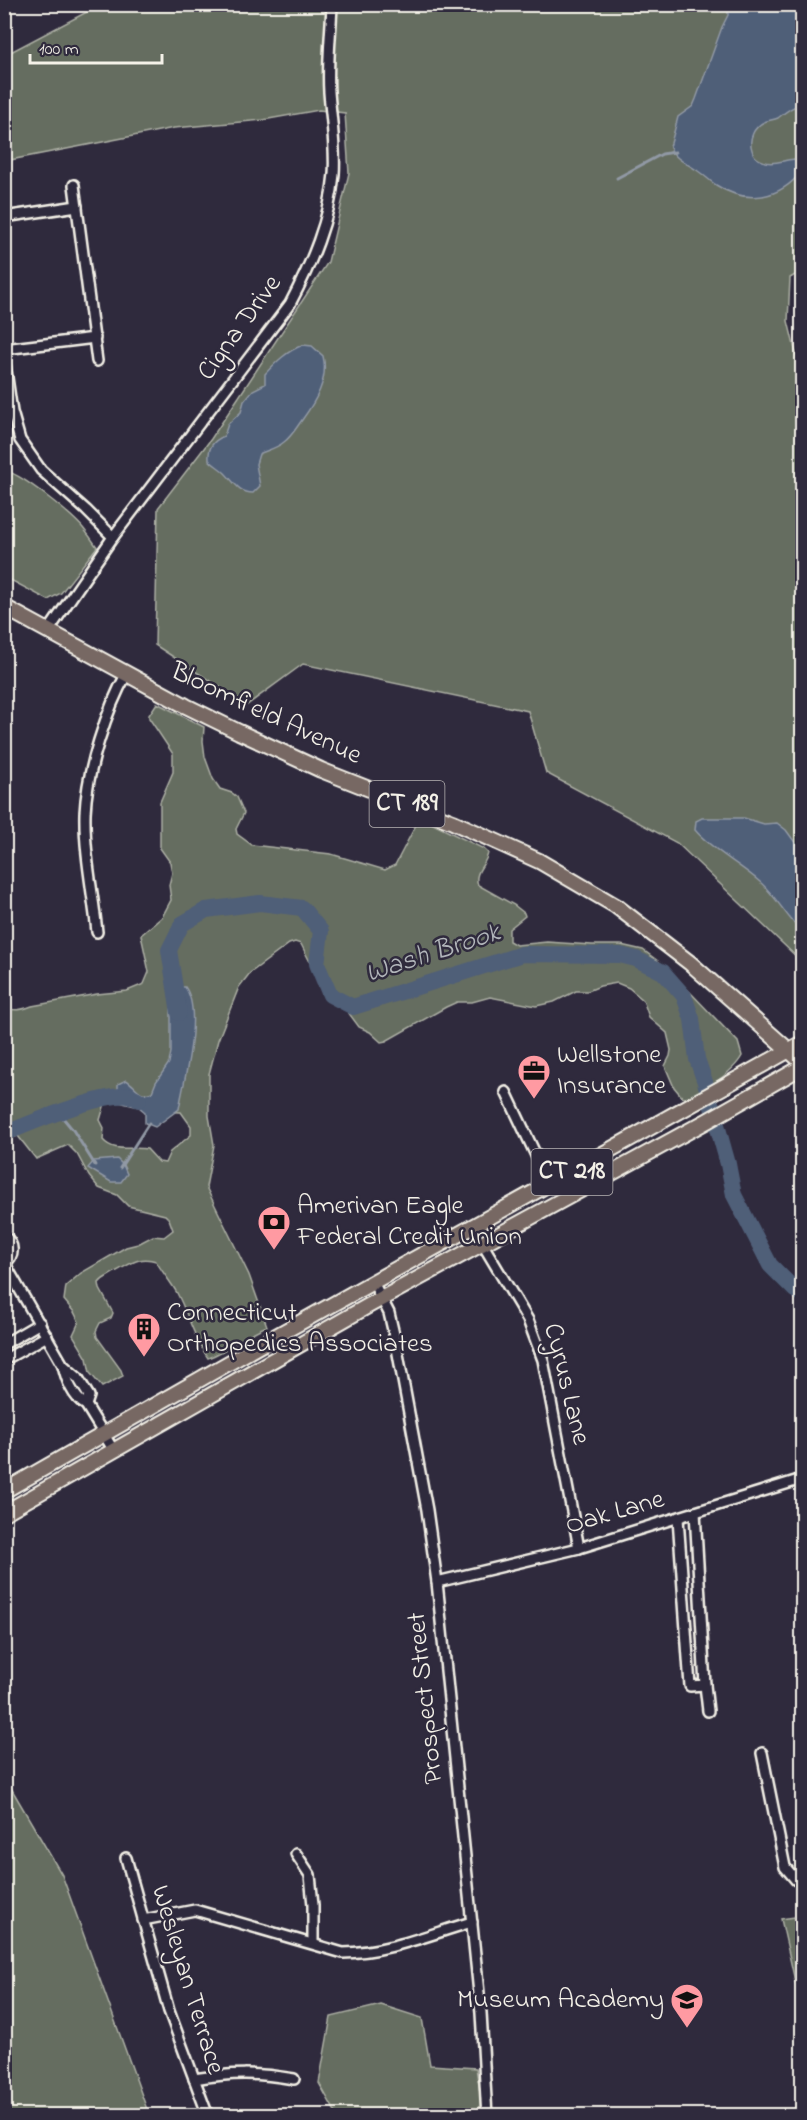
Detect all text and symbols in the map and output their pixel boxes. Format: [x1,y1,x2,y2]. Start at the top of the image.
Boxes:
scale bar [30,27,162,65]
text: 100 m [39,37,79,63]
street label: Cigna Drive [188,266,292,389]
street label: Bloomfield Avenue [163,652,369,776]
road number: CT 189 [370,781,444,827]
water label: Wash Brook [360,912,507,995]
place label: Wellstone Insurance [557,1036,667,1106]
office icon: Wellstone Insurance [516,1053,552,1100]
road number: CT 218 [532,1149,612,1195]
place label: Amerivan Eagle Federal Credit Union [296,1187,522,1257]
bank icon: Amerivan Eagle Federal Credit Union [256,1204,292,1251]
place label: Connecticut Orthopedics Associates [167,1294,433,1364]
building icon: Connecticut Orthopedics Associates [126,1311,162,1358]
street label: Cyrus Lane [532,1319,600,1450]
street label: Oak Lane [561,1480,670,1546]
street label: Prospect Street [398,1610,454,1786]
street label: Wesleyan Terrace [140,1881,235,2080]
place label: Museum Academy [457,1981,664,2020]
school or university icon: Museum Academy [669,1982,705,2029]

